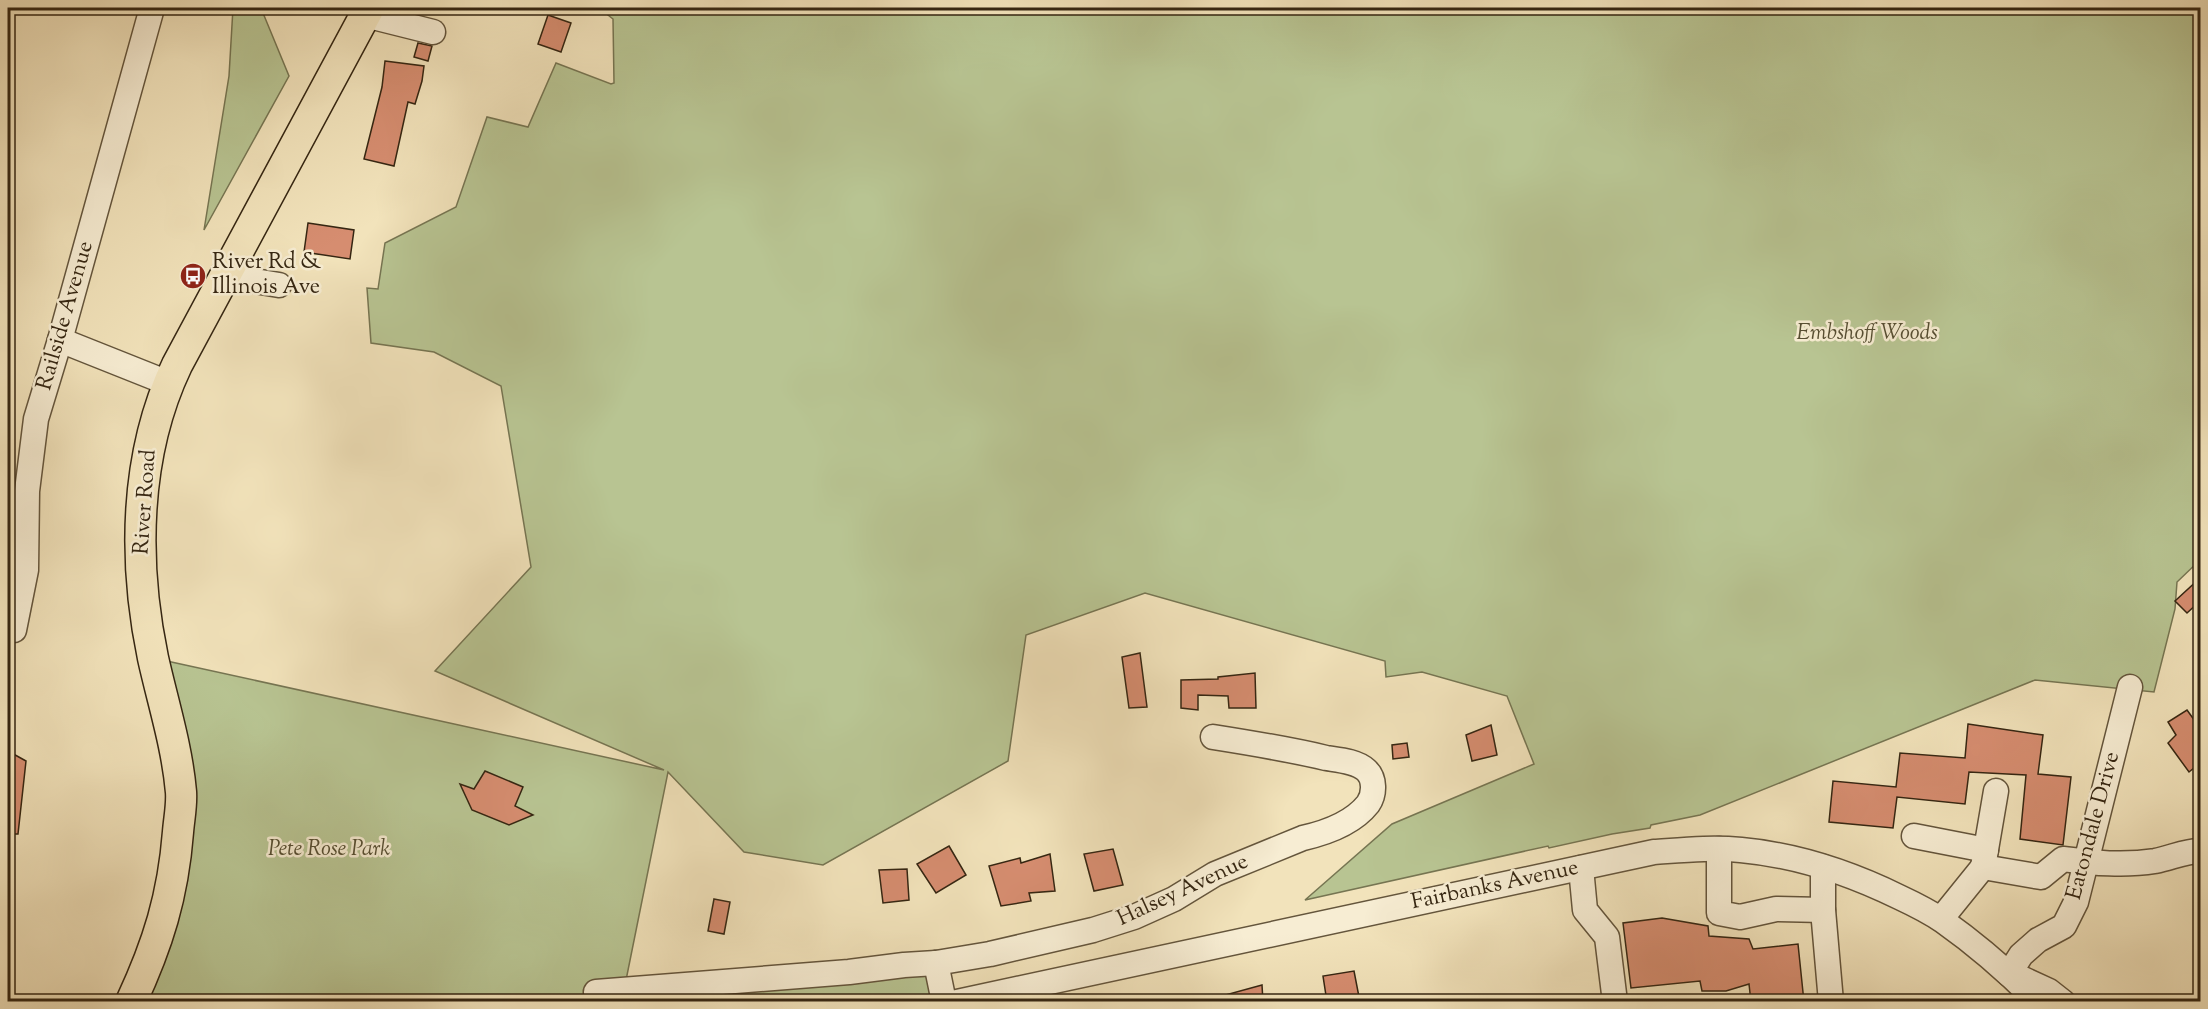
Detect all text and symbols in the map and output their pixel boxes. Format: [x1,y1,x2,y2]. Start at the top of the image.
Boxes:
street label: Railside Avenue [29,238,103,394]
place label: River Rd & Illinois Ave [212,247,321,304]
bus stop icon: River Rd & Illinois Ave [178,261,208,291]
park label: Embshoff Woods [1796,318,1938,350]
street label: River Road [126,448,166,556]
street label: Eatondale Drive [2059,748,2129,904]
park label: Pete Rose Park [268,834,390,866]
street label: Halsey Avenue [1112,847,1254,935]
street label: Fairbanks Avenue [1408,853,1582,919]

